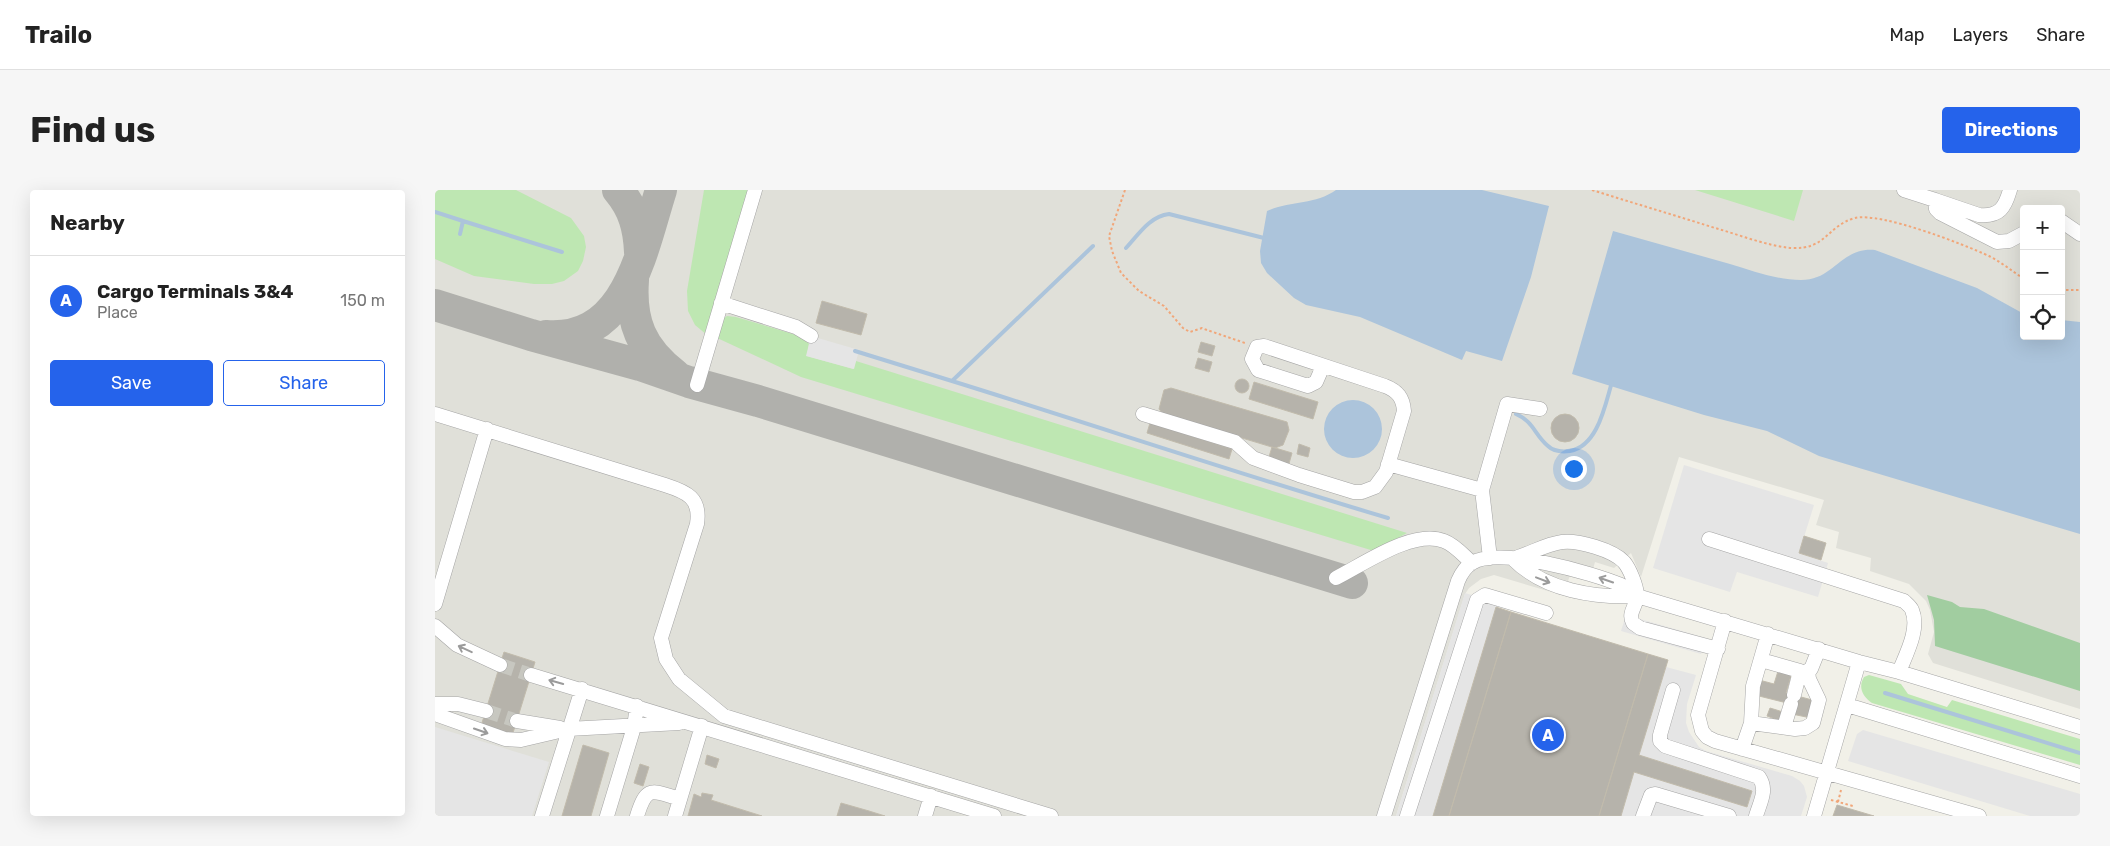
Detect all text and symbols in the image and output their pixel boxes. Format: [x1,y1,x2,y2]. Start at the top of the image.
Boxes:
text: Trailo [25,21,92,49]
text: Map [1890,24,1925,46]
text: Layers [1953,24,2008,46]
text: Share [2036,24,2085,46]
button: Directions [1942,107,2080,153]
text: Find us [30,109,155,151]
map controls [2020,205,2065,340]
button: + [2020,205,2065,250]
text: Nearby [50,210,125,235]
button: − [2020,250,2065,295]
text: Cargo Terminals 3&4 [97,280,293,303]
text: A [60,291,72,310]
text: 150 m [340,291,385,310]
button: locate [2020,295,2065,340]
text: Place [97,303,138,322]
button: Save [50,360,213,406]
button: Share [223,360,385,406]
your location [1561,456,1587,482]
one-way arrow [1535,575,1550,585]
one-way arrow [1599,575,1614,584]
one-way arrow [458,643,473,653]
one-way arrow [549,676,565,686]
pin: A [1532,716,1564,754]
one-way arrow [473,727,488,736]

